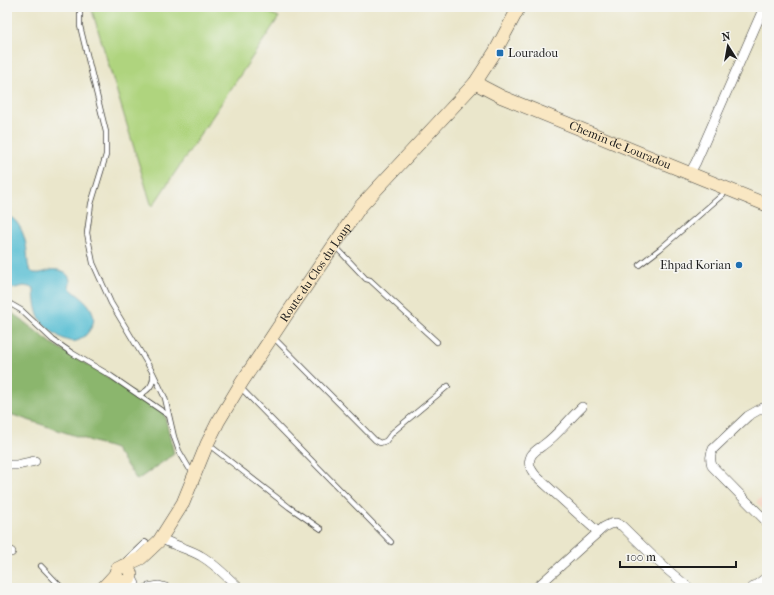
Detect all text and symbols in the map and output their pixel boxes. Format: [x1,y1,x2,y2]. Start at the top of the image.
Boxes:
north arrow [708,26,748,66]
text: N [721,29,732,44]
place label: Louradou [508,46,558,60]
marker: Louradou [495,48,505,58]
street label: Chemin de Louradou [567,118,673,172]
street label: Route du Clos du Loup [277,220,354,325]
place label: Ehpad Korian [660,258,731,272]
marker: Ehpad Korian [734,260,744,270]
scale bar [620,543,736,569]
text: 100 m [626,550,656,564]

